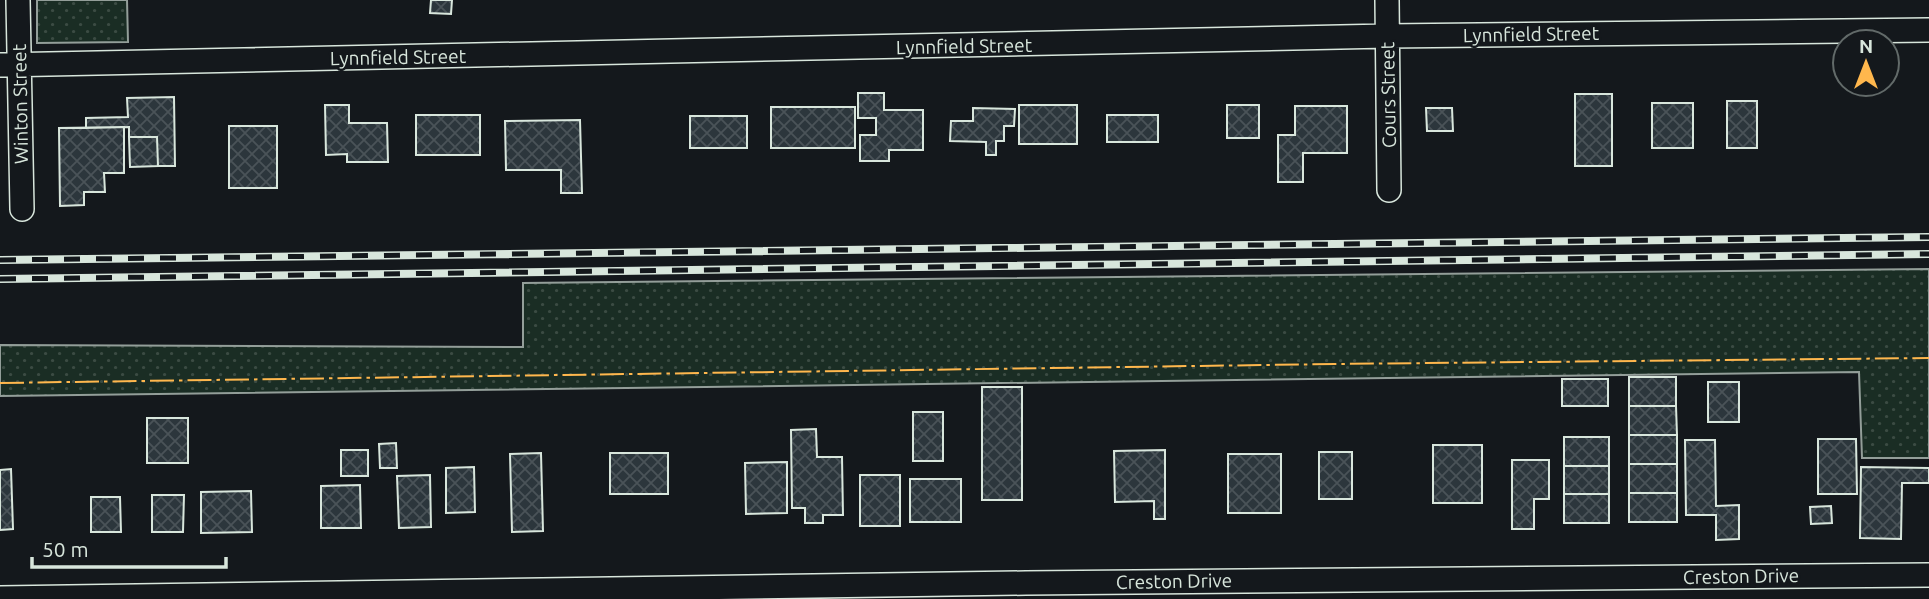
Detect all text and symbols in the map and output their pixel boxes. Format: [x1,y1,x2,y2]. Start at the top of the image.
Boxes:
street label: Lynnfield Street [1463,22,1600,46]
north arrow [1831,28,1901,98]
street label: Lynnfield Street [896,34,1033,58]
text: N [1859,35,1873,57]
street label: Cours Street [1376,41,1400,148]
street label: Winton Street [8,43,32,164]
street label: Lynnfield Street [330,45,467,69]
scale bar [32,526,226,570]
text: 50 m [42,537,89,561]
street label: Creston Drive [1683,564,1799,588]
street label: Creston Drive [1116,569,1232,593]

